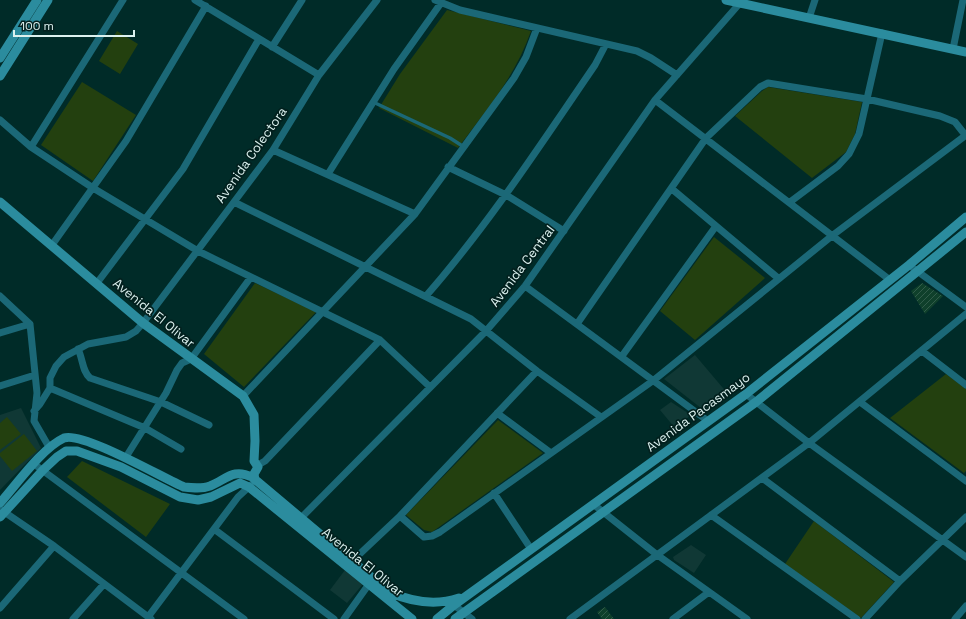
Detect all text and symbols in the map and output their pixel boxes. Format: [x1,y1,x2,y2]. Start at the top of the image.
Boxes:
scale bar [14,12,134,38]
text: 100 m [20,18,54,34]
street label: Avenida Colectora [211,103,291,206]
street label: Avenida Central [486,222,558,310]
street label: Avenida El Olivar [109,275,199,351]
street label: Avenida Pacasmayo [643,369,753,455]
street label: Avenida El Olivar [318,524,408,600]

